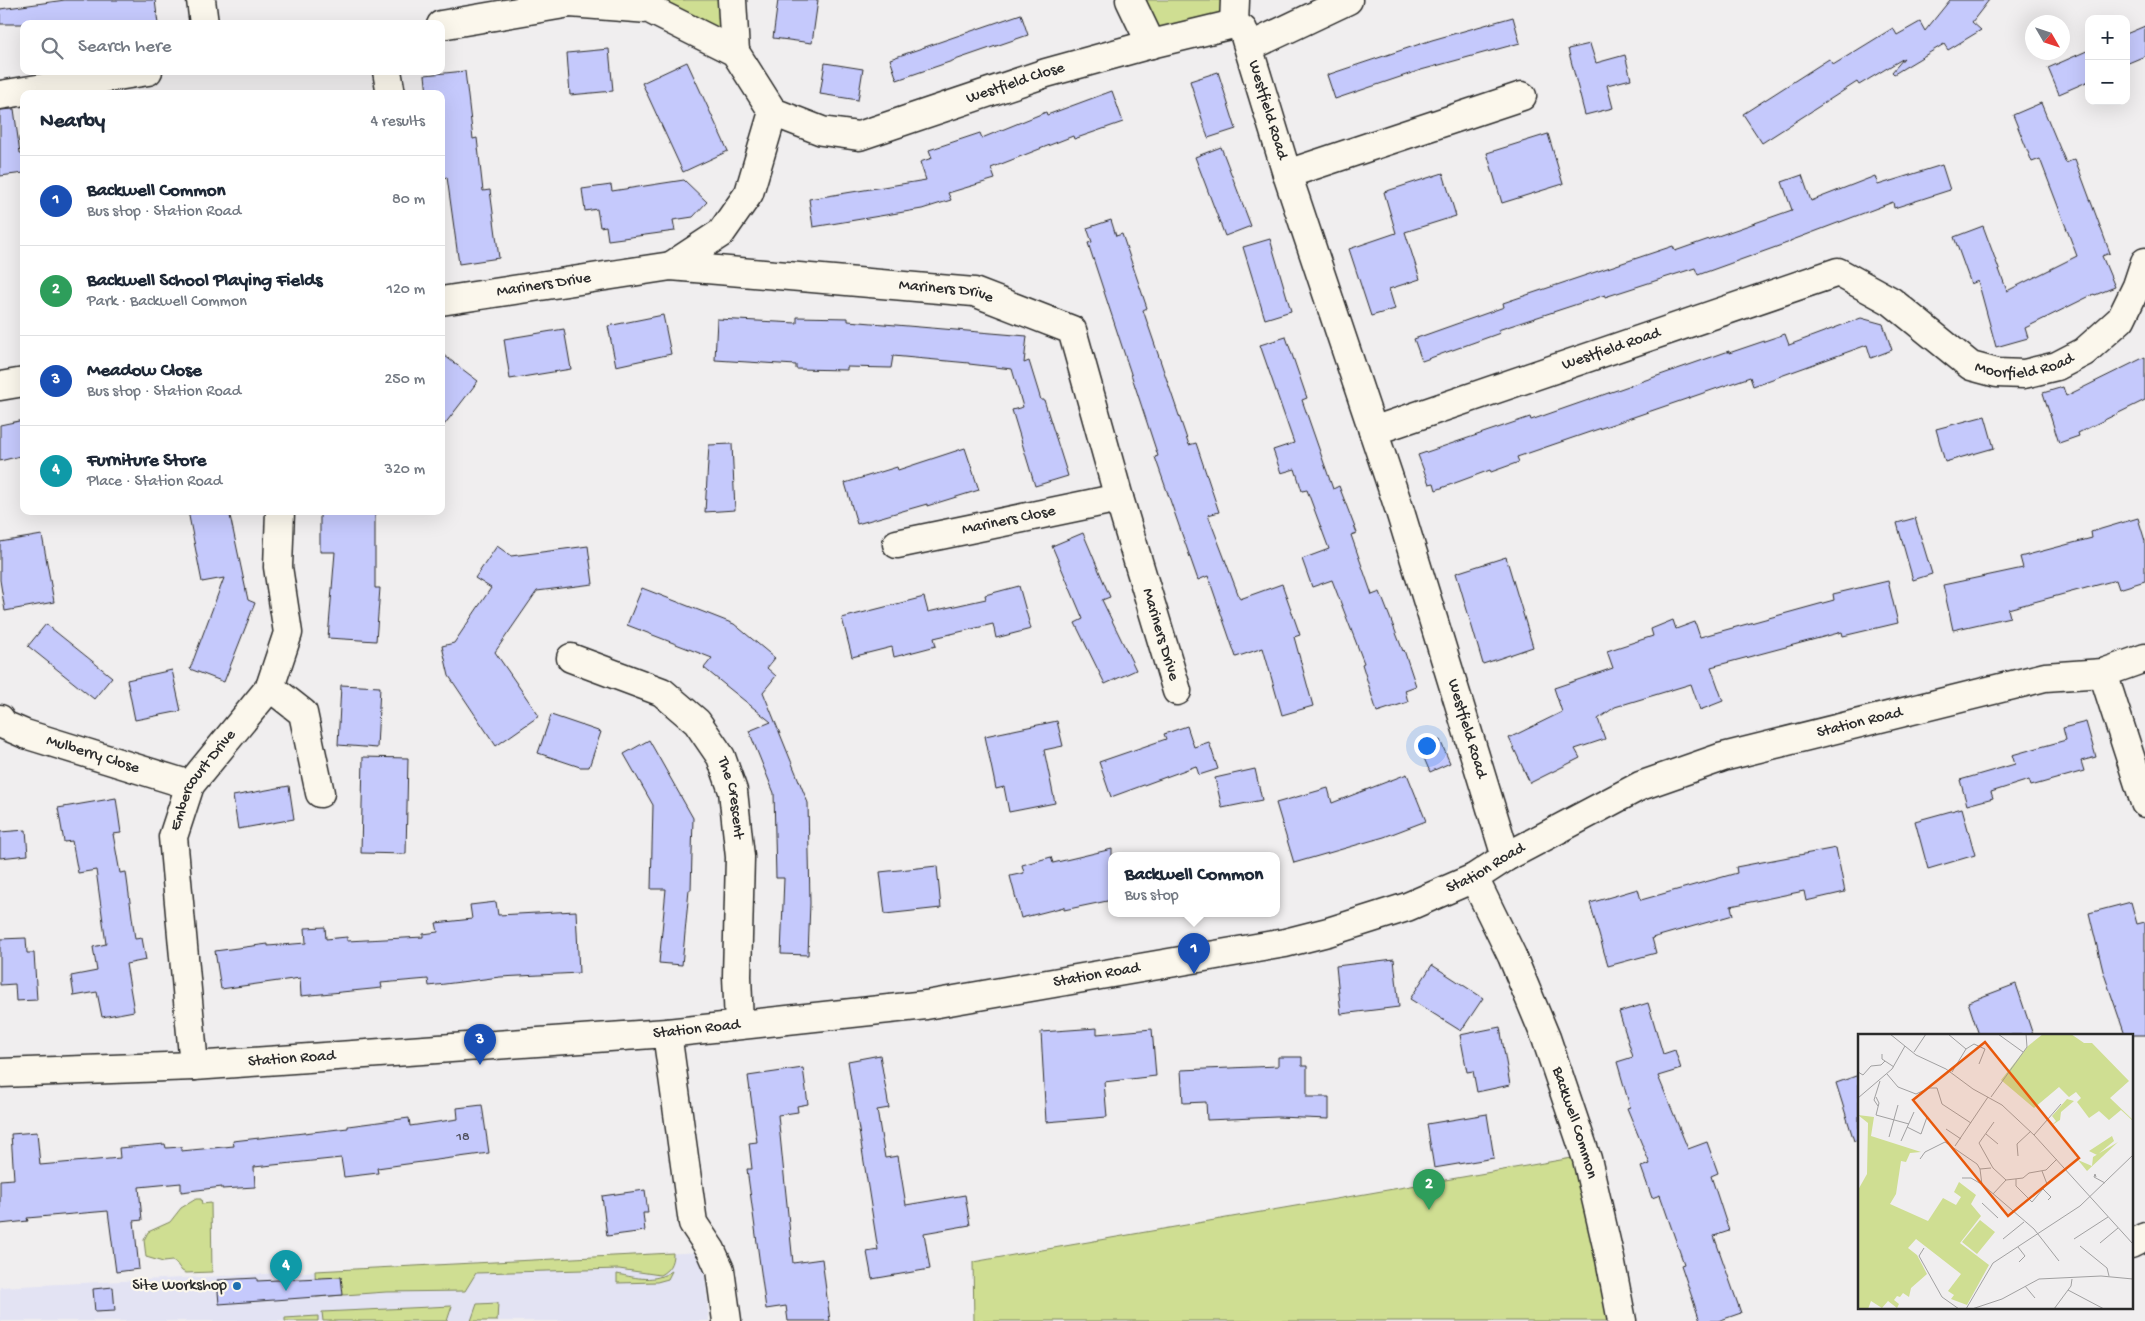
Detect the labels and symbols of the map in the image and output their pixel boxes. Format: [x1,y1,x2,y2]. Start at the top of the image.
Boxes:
north arrow [2025,15,2070,60]
street label: Westfield Road [1243,58,1292,163]
street label: Westfield Close [964,59,1067,109]
street label: Mariners Drive [495,269,593,302]
street label: Mariners Drive [898,276,997,308]
street label: Westfield Road [1560,323,1665,375]
street label: Moorfield Road [1973,349,2079,384]
street label: Mariners Close [960,502,1058,540]
street label: Mariners Drive [1137,586,1183,684]
street label: Westfield Road [1443,677,1491,782]
street label: Station Road [1815,703,1906,743]
street label: Embercourt Drive [166,726,241,833]
street label: Mulberry Close [44,732,142,779]
your location [1414,733,1440,759]
street label: The Crescent [712,754,748,841]
street label: Station Road [1444,838,1530,898]
pin: 1 [1178,933,1210,974]
street label: Station Road [1052,958,1143,992]
street label: Station Road [652,1015,743,1043]
pin: 3 [464,1024,496,1065]
inset map [1858,1034,2132,1308]
street label: Station Road [247,1047,338,1072]
street label: Backwell Common [1547,1063,1601,1181]
house number: 18 [455,1129,470,1146]
pin: 2 [1413,1169,1445,1210]
pin: 4 [270,1250,302,1291]
place label: Site Workshop [132,1277,227,1296]
marker: Site Workshop [231,1280,243,1292]

